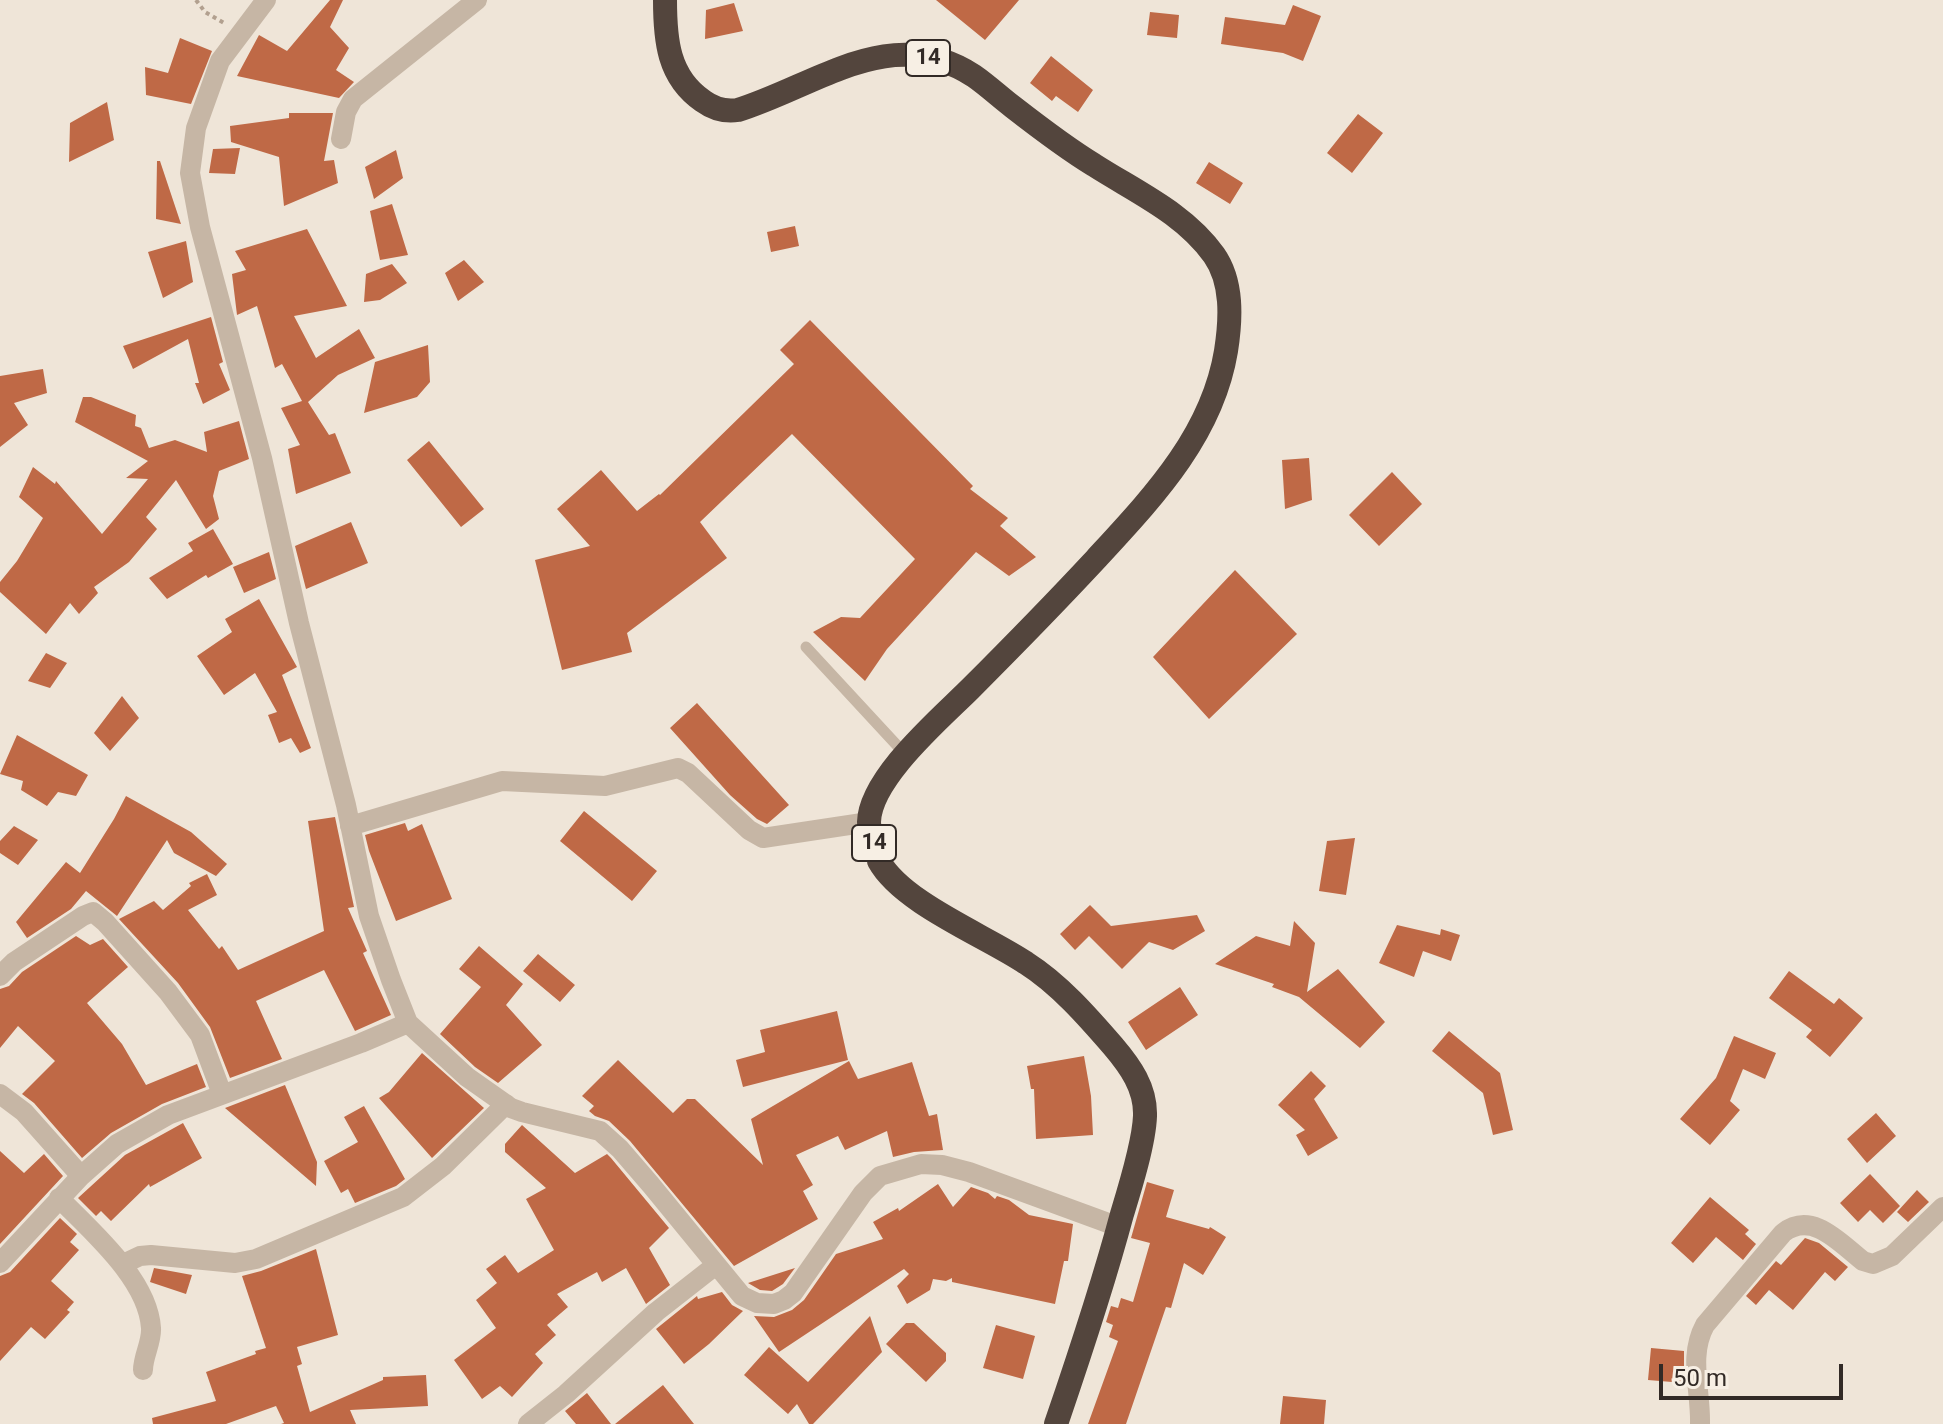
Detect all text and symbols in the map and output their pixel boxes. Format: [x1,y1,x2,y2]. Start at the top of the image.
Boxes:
road number: 14 [906,40,950,76]
road number: 14 [852,825,896,861]
scale bar [1663,1348,1847,1398]
text: 50 m [1673,1364,1727,1392]

